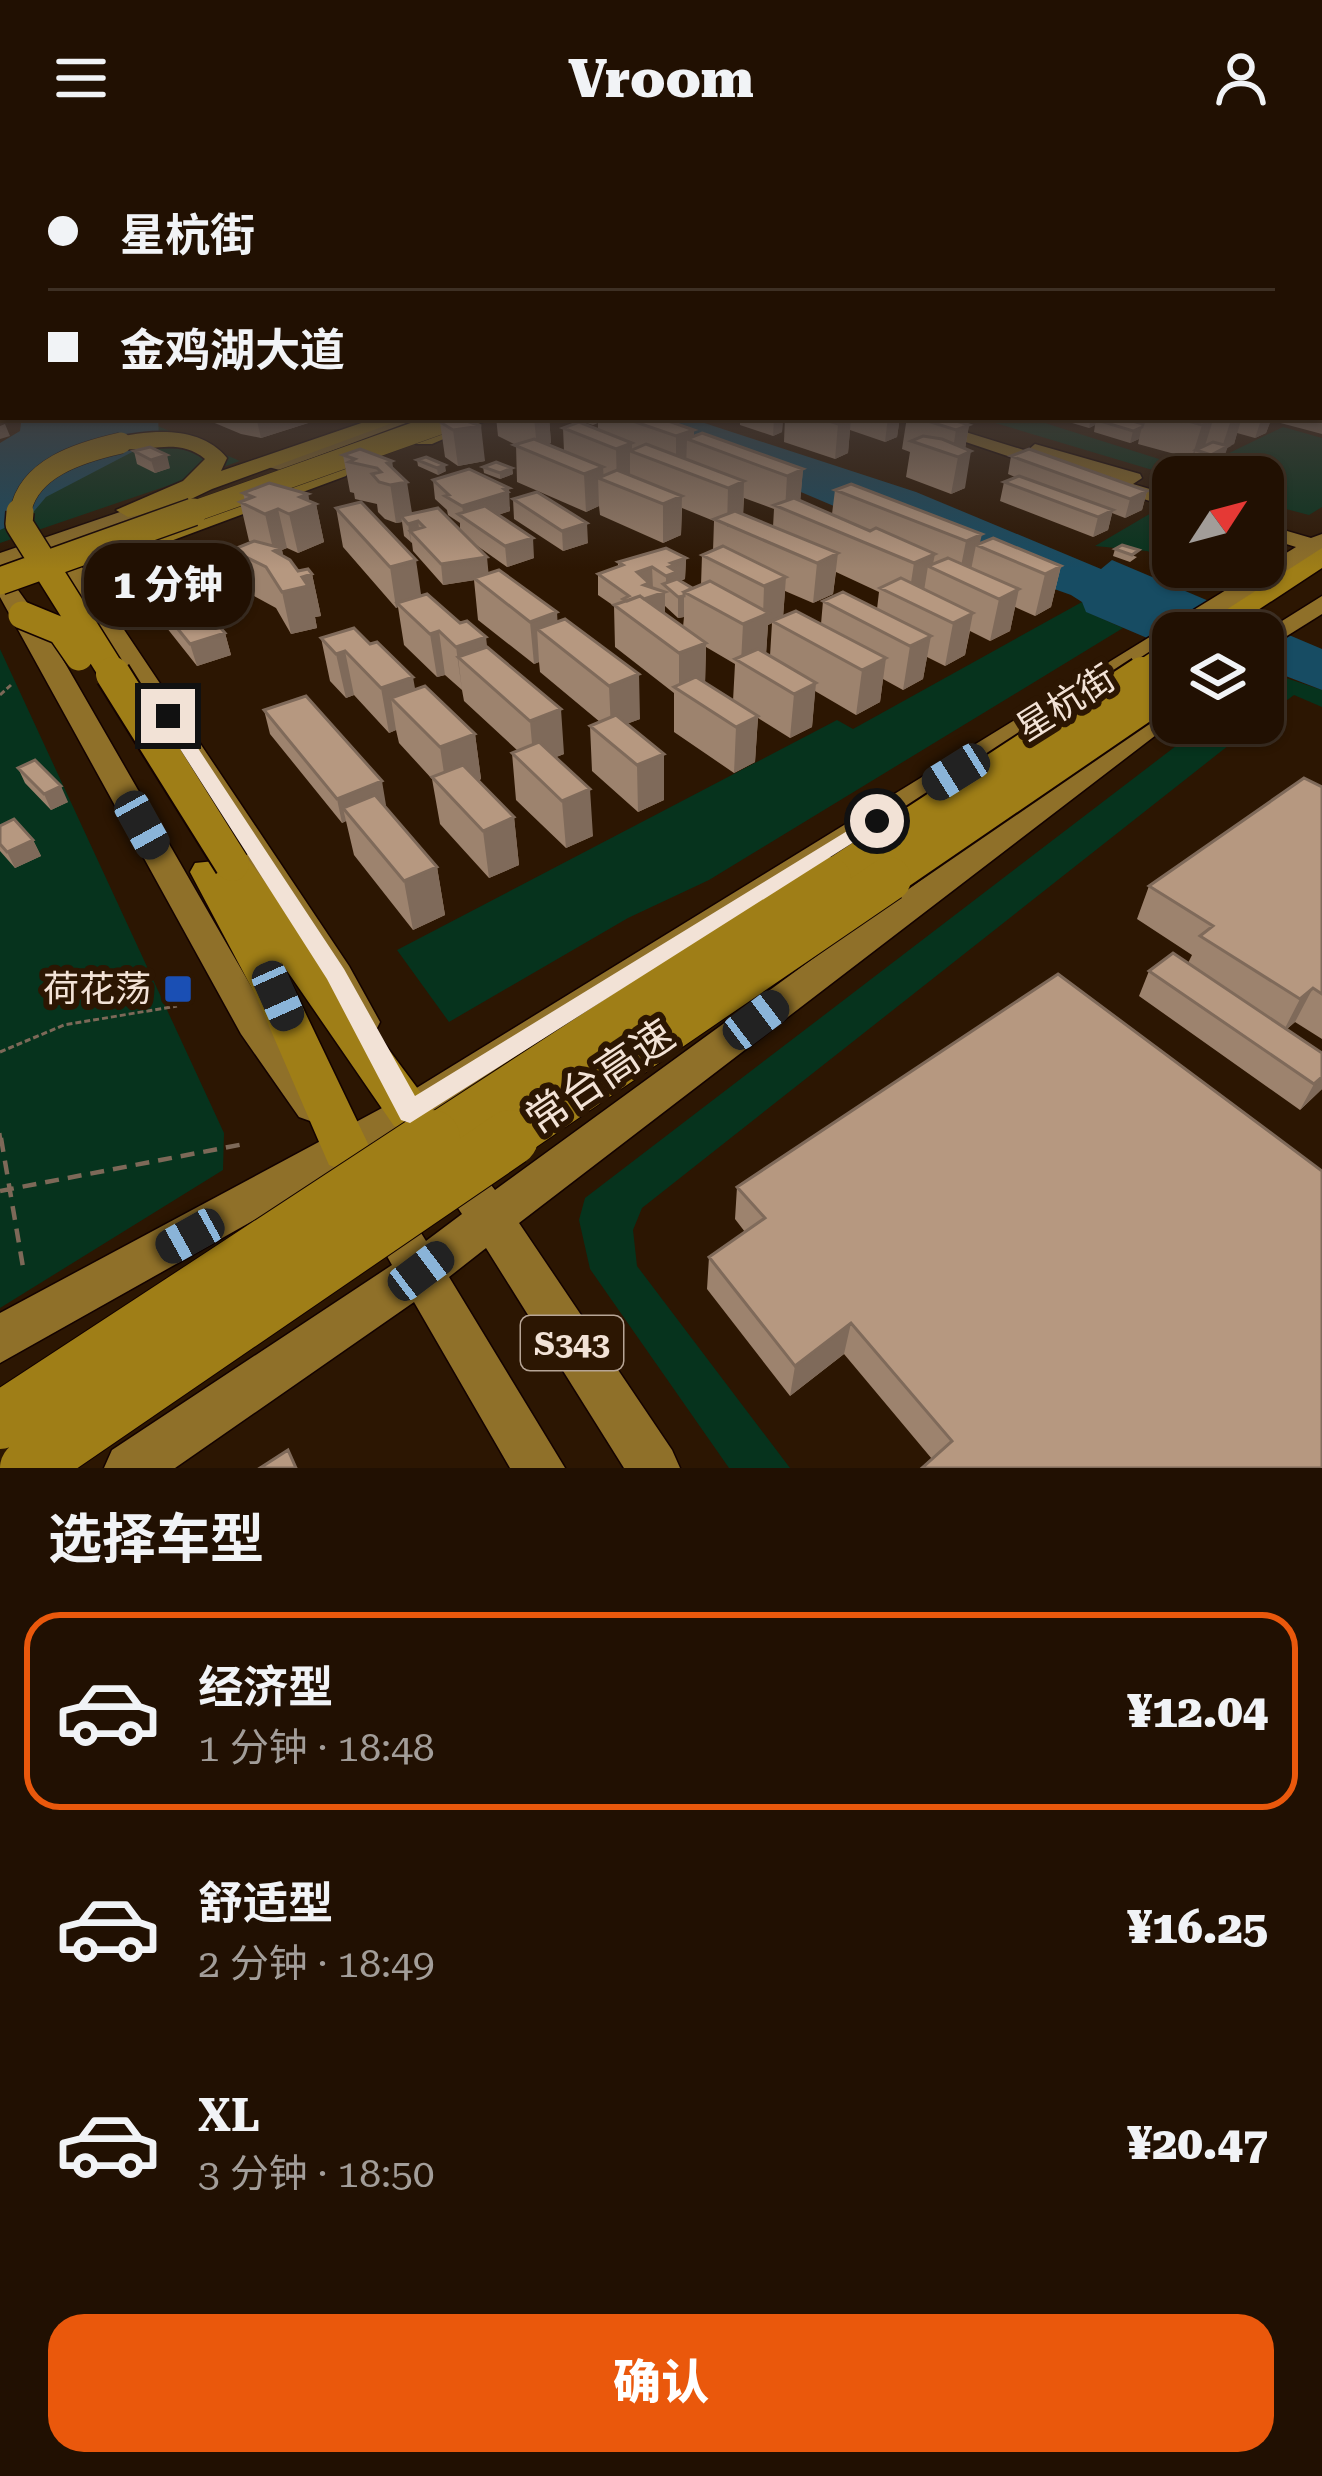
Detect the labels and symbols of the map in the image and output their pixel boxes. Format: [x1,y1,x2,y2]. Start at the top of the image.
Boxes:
north arrow [1152,456,1284,588]
callout: 1 分钟 [84,542,252,626]
street label: 星杭街 [1009,657,1123,749]
route end [141,689,195,743]
car [916,738,996,806]
car [109,785,175,865]
route start [850,794,904,848]
car [247,956,309,1036]
place label: 荷花荡 [43,968,151,1010]
marker: 荷花荡 [162,973,194,1005]
car [716,984,796,1056]
street label: 常台高速 [517,1010,683,1144]
car [150,1203,230,1269]
car [381,1235,461,1307]
road number: S343 [521,1316,623,1370]

